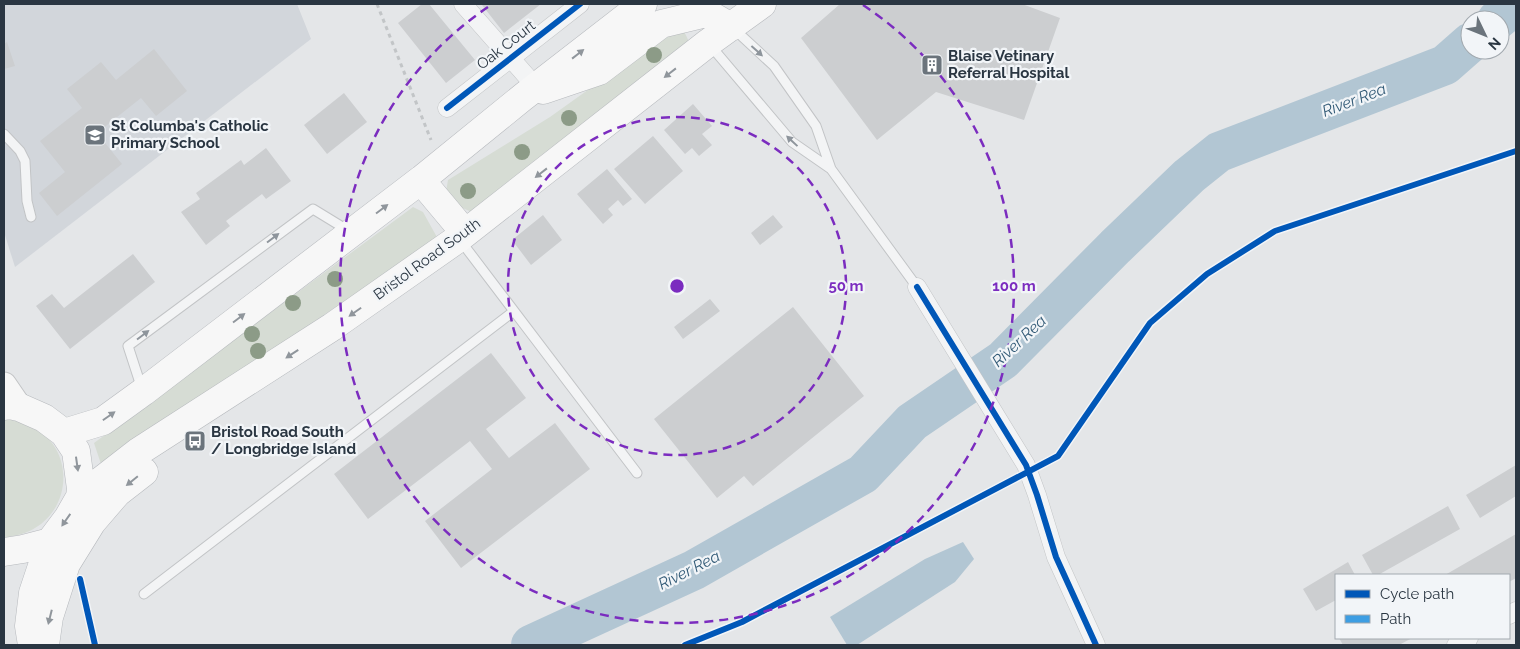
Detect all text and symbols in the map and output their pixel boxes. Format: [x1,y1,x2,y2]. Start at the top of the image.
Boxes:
north arrow [1460,10,1510,60]
street label: Oak Court [473,16,539,74]
text: N [1485,35,1504,53]
one-way arrow [751,45,764,56]
place label: Blaise Vetinary Referral Hospital [948,47,1069,82]
one-way arrow [571,49,584,60]
building icon: Blaise Vetinary Referral Hospital [920,53,944,77]
one-way arrow [664,68,677,79]
water label: River Rea [1319,79,1389,121]
place label: St Columba's Catholic Primary School [111,117,269,152]
school or university icon: St Columba's Catholic Primary School [83,123,107,147]
one-way arrow [786,135,798,146]
one-way arrow [535,168,548,178]
one-way arrow [375,204,389,214]
street label: Bristol Road South [370,214,484,304]
one-way arrow [266,233,279,244]
centre of rings [668,277,686,295]
text: 50 m [828,277,864,295]
text: 100 m [992,277,1036,295]
one-way arrow [349,306,362,317]
water label: River Rea [988,311,1050,371]
one-way arrow [232,313,246,323]
one-way arrow [136,330,150,340]
one-way arrow [285,349,298,359]
one-way arrow [102,411,116,421]
place label: Bristol Road South / Longbridge Island [211,423,356,458]
bus stop icon: Bristol Road South / Longbridge Island [183,429,207,453]
one-way arrow [74,456,82,472]
one-way arrow [126,476,139,487]
one-way arrow [61,513,71,527]
water label: River Rea [655,546,723,594]
legend [1335,574,1510,639]
text: Cycle path [1380,585,1454,603]
one-way arrow [46,610,54,625]
text: Path [1380,610,1411,628]

